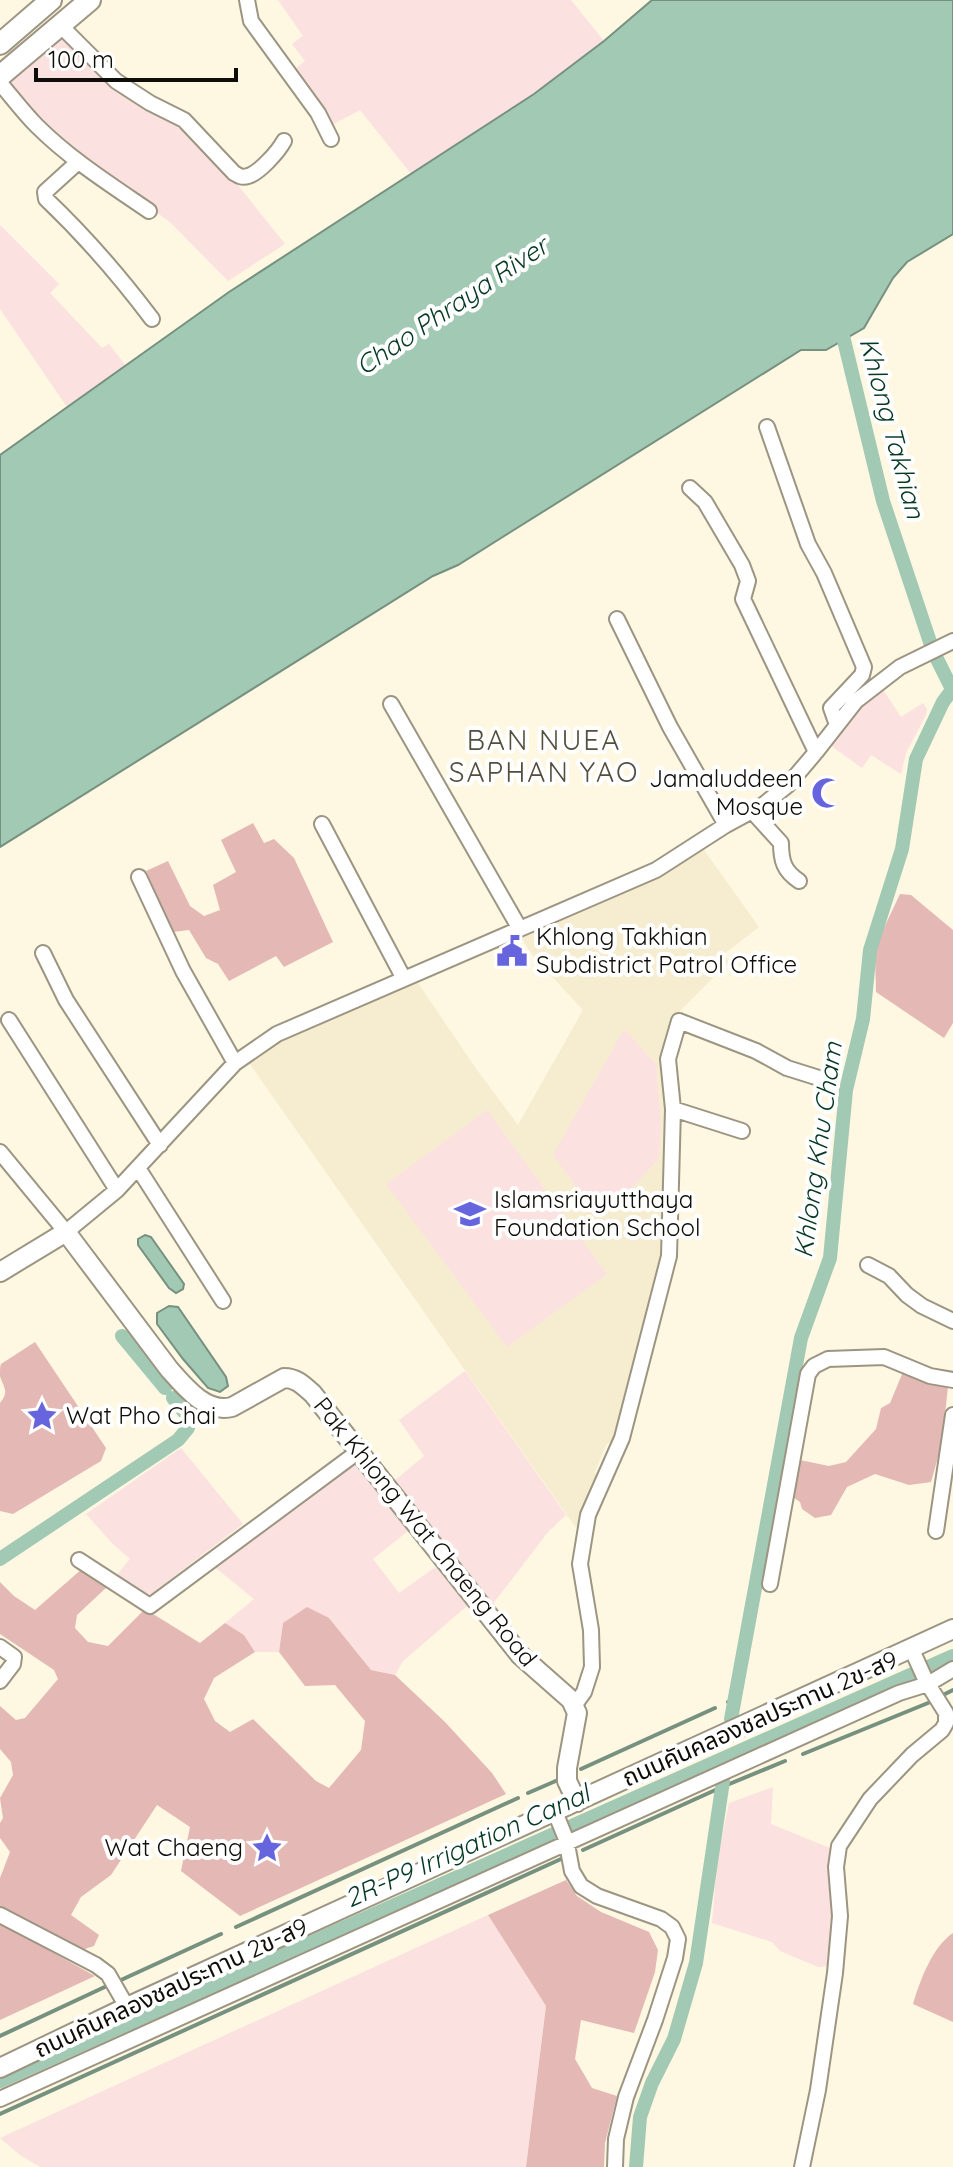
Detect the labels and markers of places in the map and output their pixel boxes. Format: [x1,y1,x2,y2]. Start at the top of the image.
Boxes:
place label: Jamaluddeen Mosque [649,763,803,821]
mosque icon: Jamaluddeen Mosque [810,776,844,810]
place label: Khlong Takhian Subdistrict Patrol Office [536,921,797,979]
public building icon: Khlong Takhian Subdistrict Patrol Office [495,934,529,968]
place label: Islamsriayutthaya Foundation School [494,1184,701,1242]
school or university icon: Islamsriayutthaya Foundation School [453,1197,487,1231]
place icon: Wat Pho Chai [25,1399,59,1433]
place label: Wat Pho Chai [66,1400,216,1430]
place icon: Wat Chaeng [250,1831,284,1865]
place label: Wat Chaeng [105,1832,243,1862]

